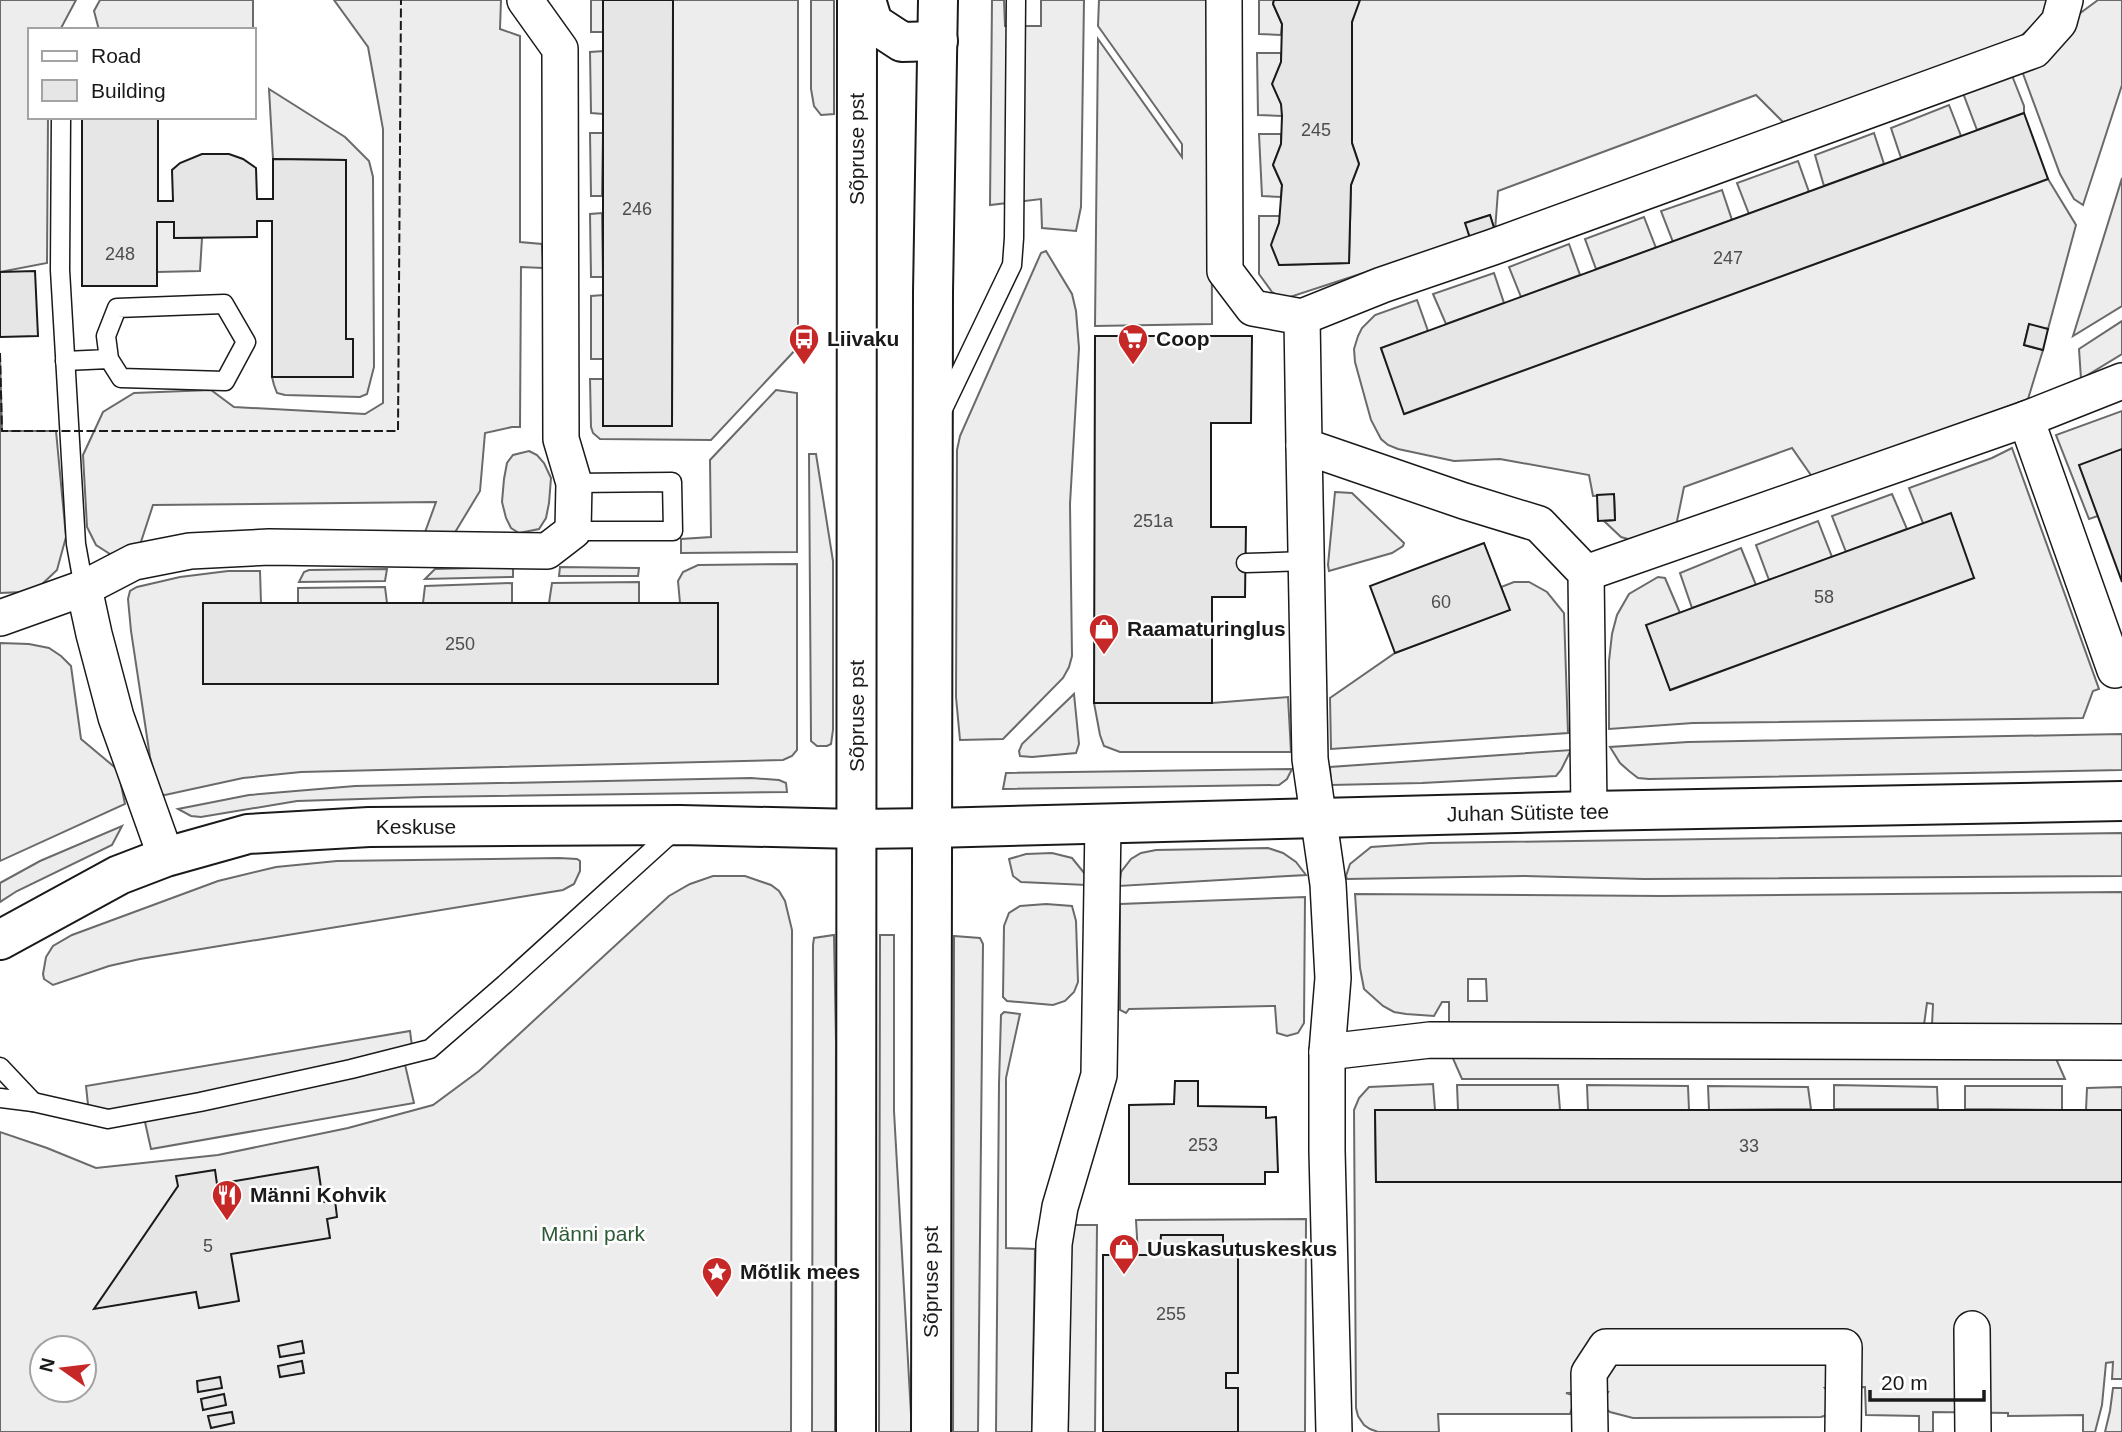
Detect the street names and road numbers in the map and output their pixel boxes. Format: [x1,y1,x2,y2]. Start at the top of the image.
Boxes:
street label: Sõpruse pst [845,93,868,205]
street label: Sõpruse pst [845,660,868,772]
street label: Juhan Sütiste tee [1447,800,1609,825]
street label: Keskuse [376,815,456,838]
street label: Sõpruse pst [919,1226,942,1338]

